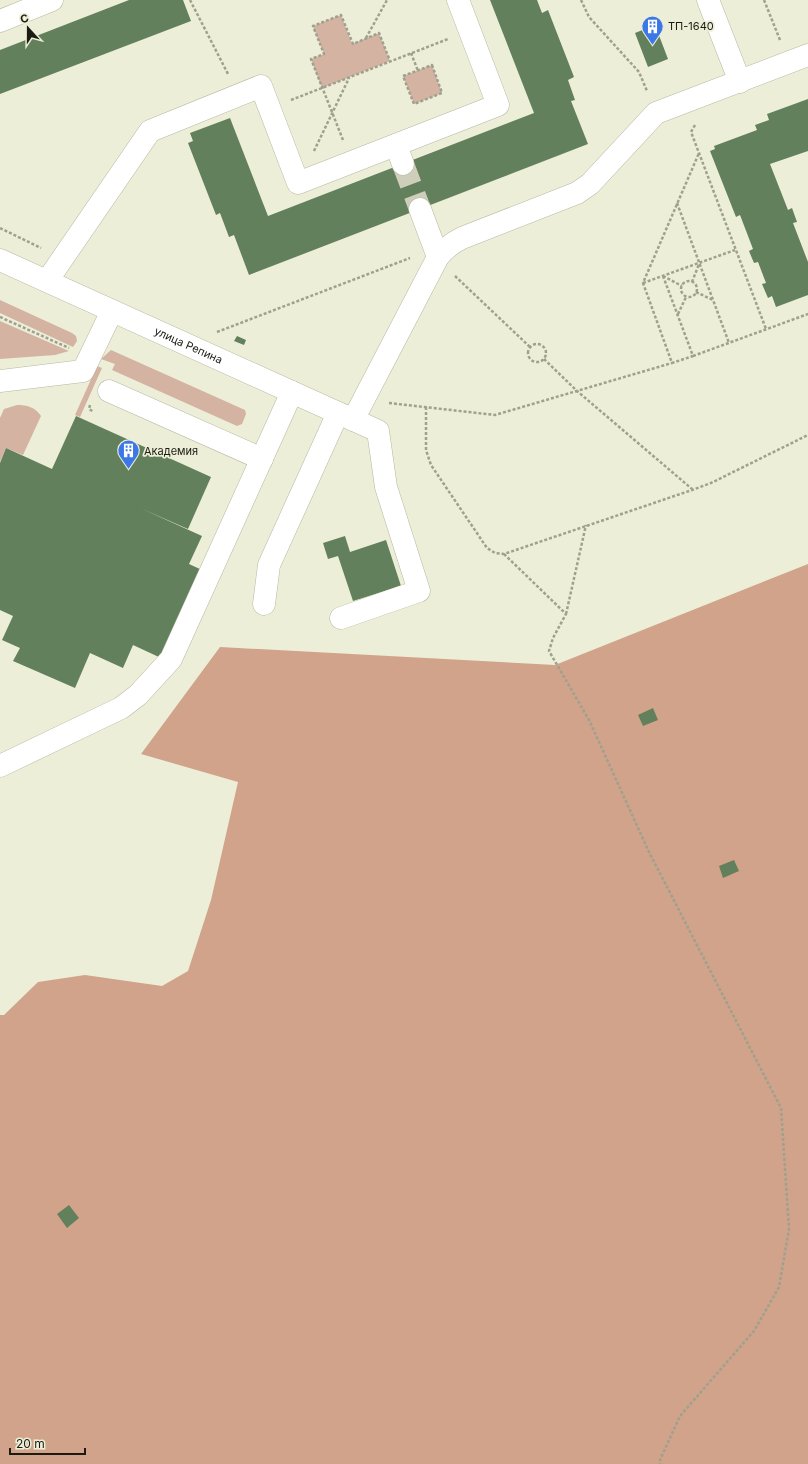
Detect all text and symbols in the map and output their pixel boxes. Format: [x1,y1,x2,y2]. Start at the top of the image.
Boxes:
north arrow [8,8,48,48]
text: С [18,11,31,27]
building icon: ТП-1640 [639,13,665,46]
place label: ТП-1640 [668,19,714,33]
street label: улица Репина [152,324,225,367]
building icon: Академия [116,438,142,471]
place label: Академия [144,444,198,458]
scale bar [10,1430,85,1456]
text: 20 m [16,1436,45,1451]

